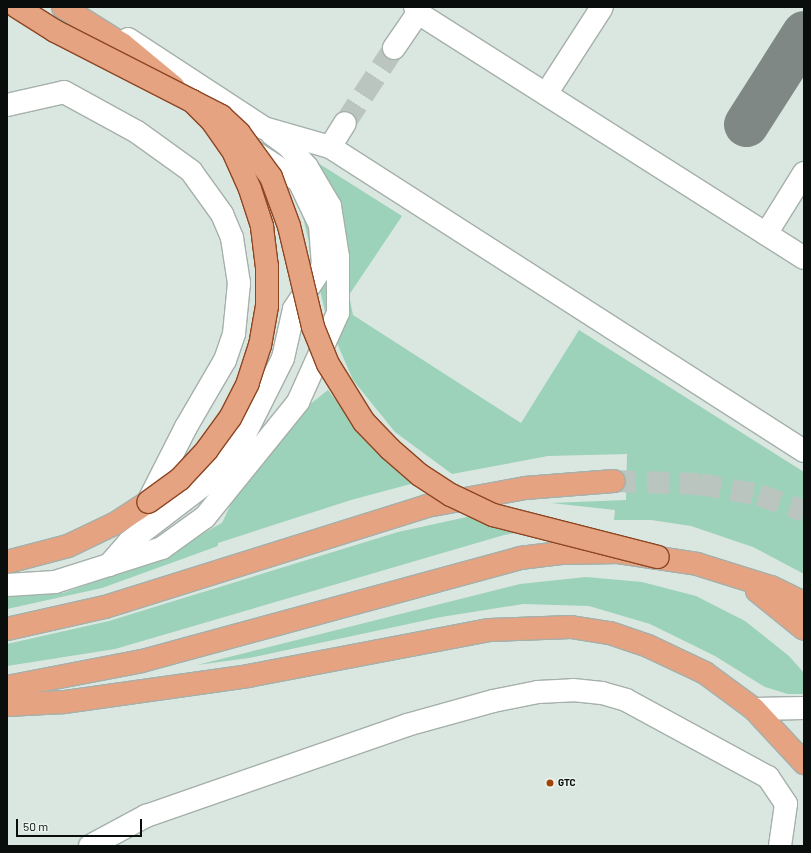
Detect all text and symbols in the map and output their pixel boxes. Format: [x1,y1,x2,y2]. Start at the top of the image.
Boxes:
place label: GTC [558,777,576,789]
marker: GTC [545,778,555,788]
scale bar [18,811,144,837]
text: 50 m [23,819,48,833]

